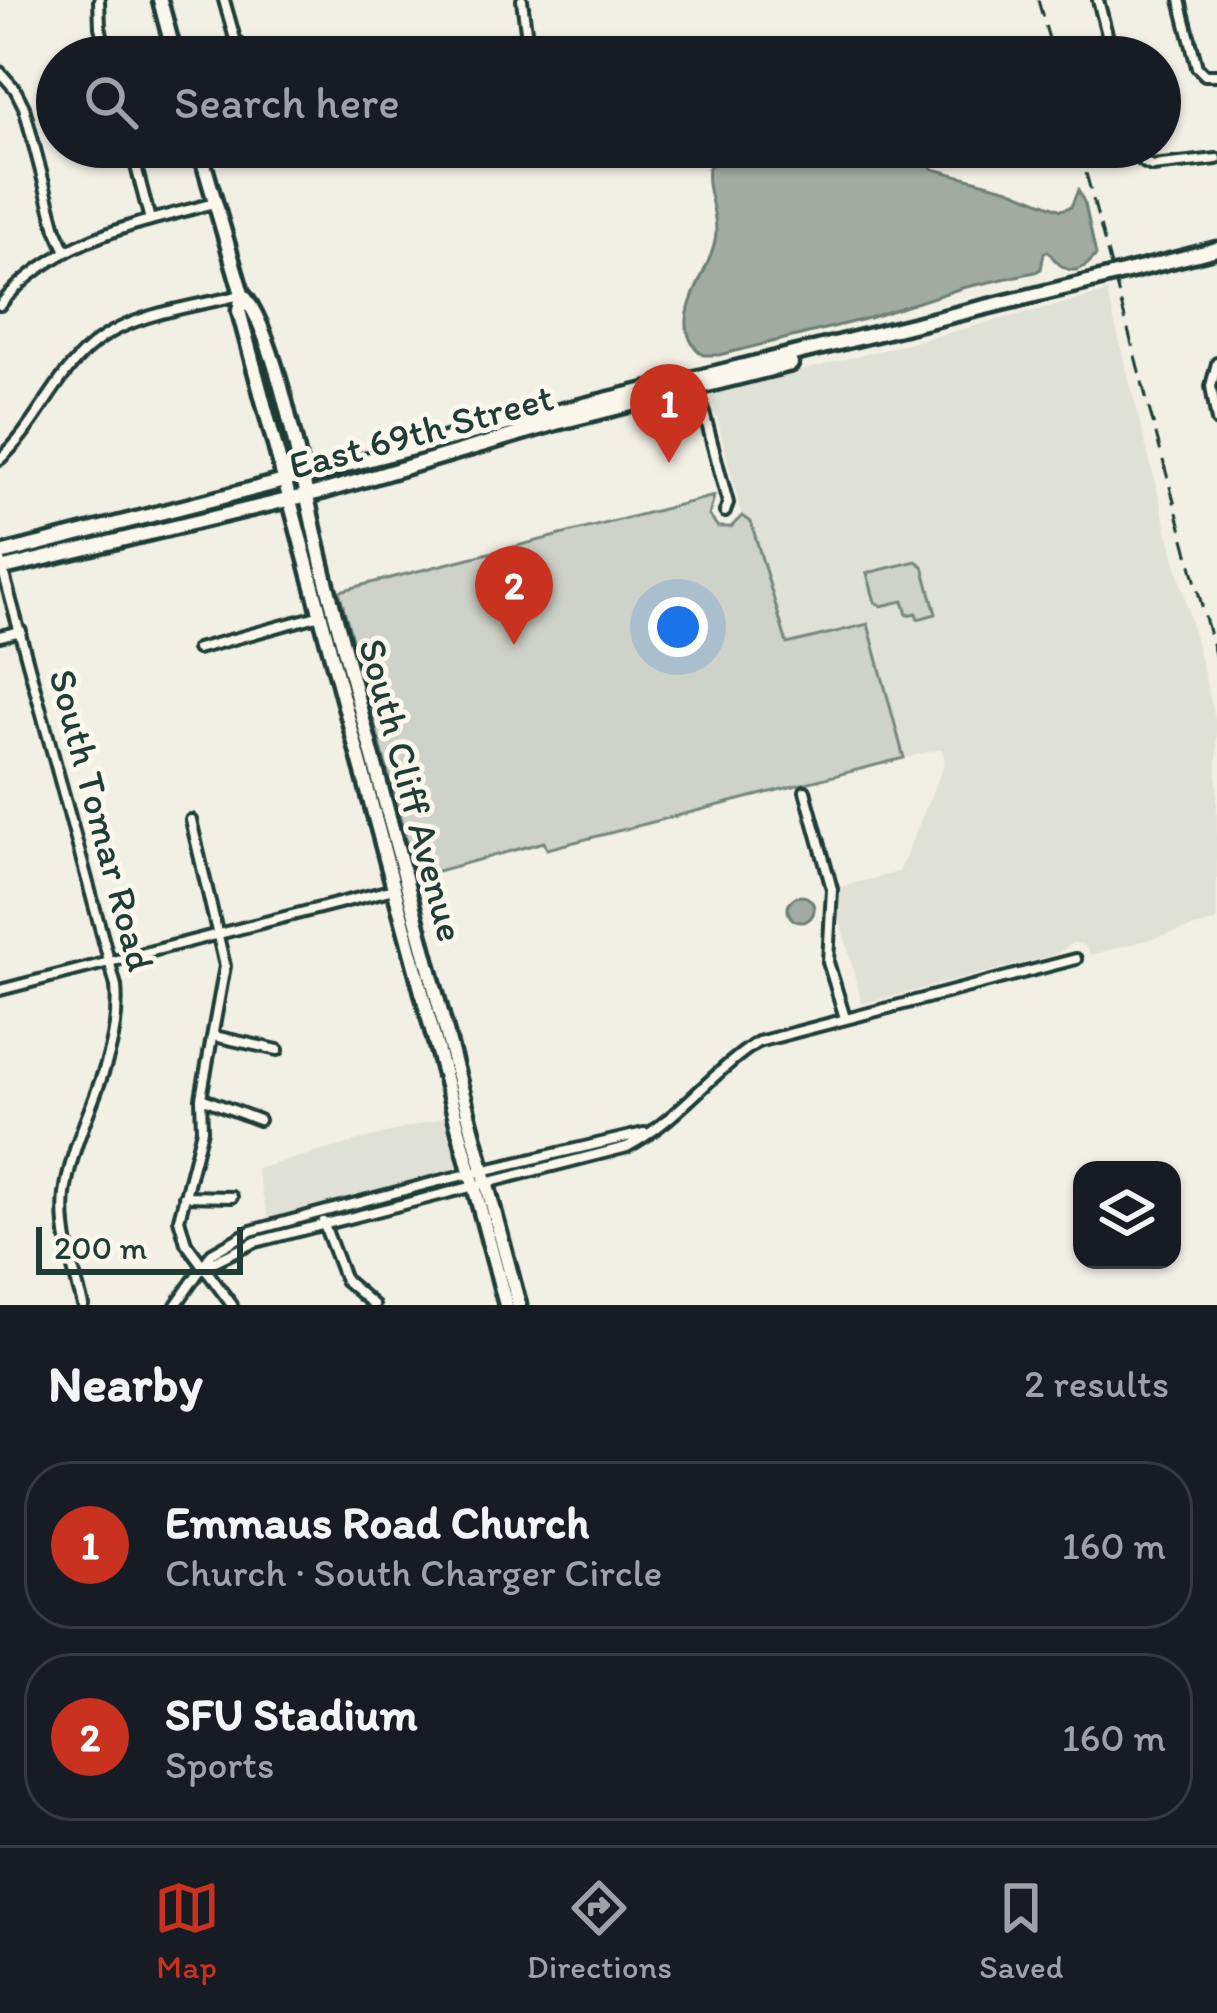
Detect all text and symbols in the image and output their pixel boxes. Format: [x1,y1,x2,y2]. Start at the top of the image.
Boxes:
search box [36,36,1181,168]
icon: search [78,69,144,135]
text: Search here [174,75,400,129]
pin: 1 [630,364,708,463]
street label: East 69th Street [284,373,558,489]
pin: 2 [475,546,553,645]
your location [648,597,708,657]
street label: South Cliff Avenue [349,633,475,947]
street label: South Tomar Road [39,664,165,976]
map controls [1073,1161,1181,1269]
button: layers [1073,1161,1181,1269]
scale bar [36,1221,243,1274]
text: 200 m [54,1228,147,1267]
text: Nearby [48,1353,203,1414]
text: 2 results [1024,1360,1169,1407]
text: Emmaus Road Church [165,1495,589,1549]
text: 1 [81,1522,99,1569]
text: 160 m [1062,1522,1166,1569]
text: Church · South Charger Circle [165,1549,662,1596]
text: SFU Stadium [165,1687,418,1741]
text: 2 [80,1714,100,1761]
text: 160 m [1062,1714,1166,1761]
text: Sports [165,1741,274,1788]
tab: Map [154,1875,220,1986]
tab: Directions [527,1875,672,1986]
tab: Saved [979,1875,1063,1986]

